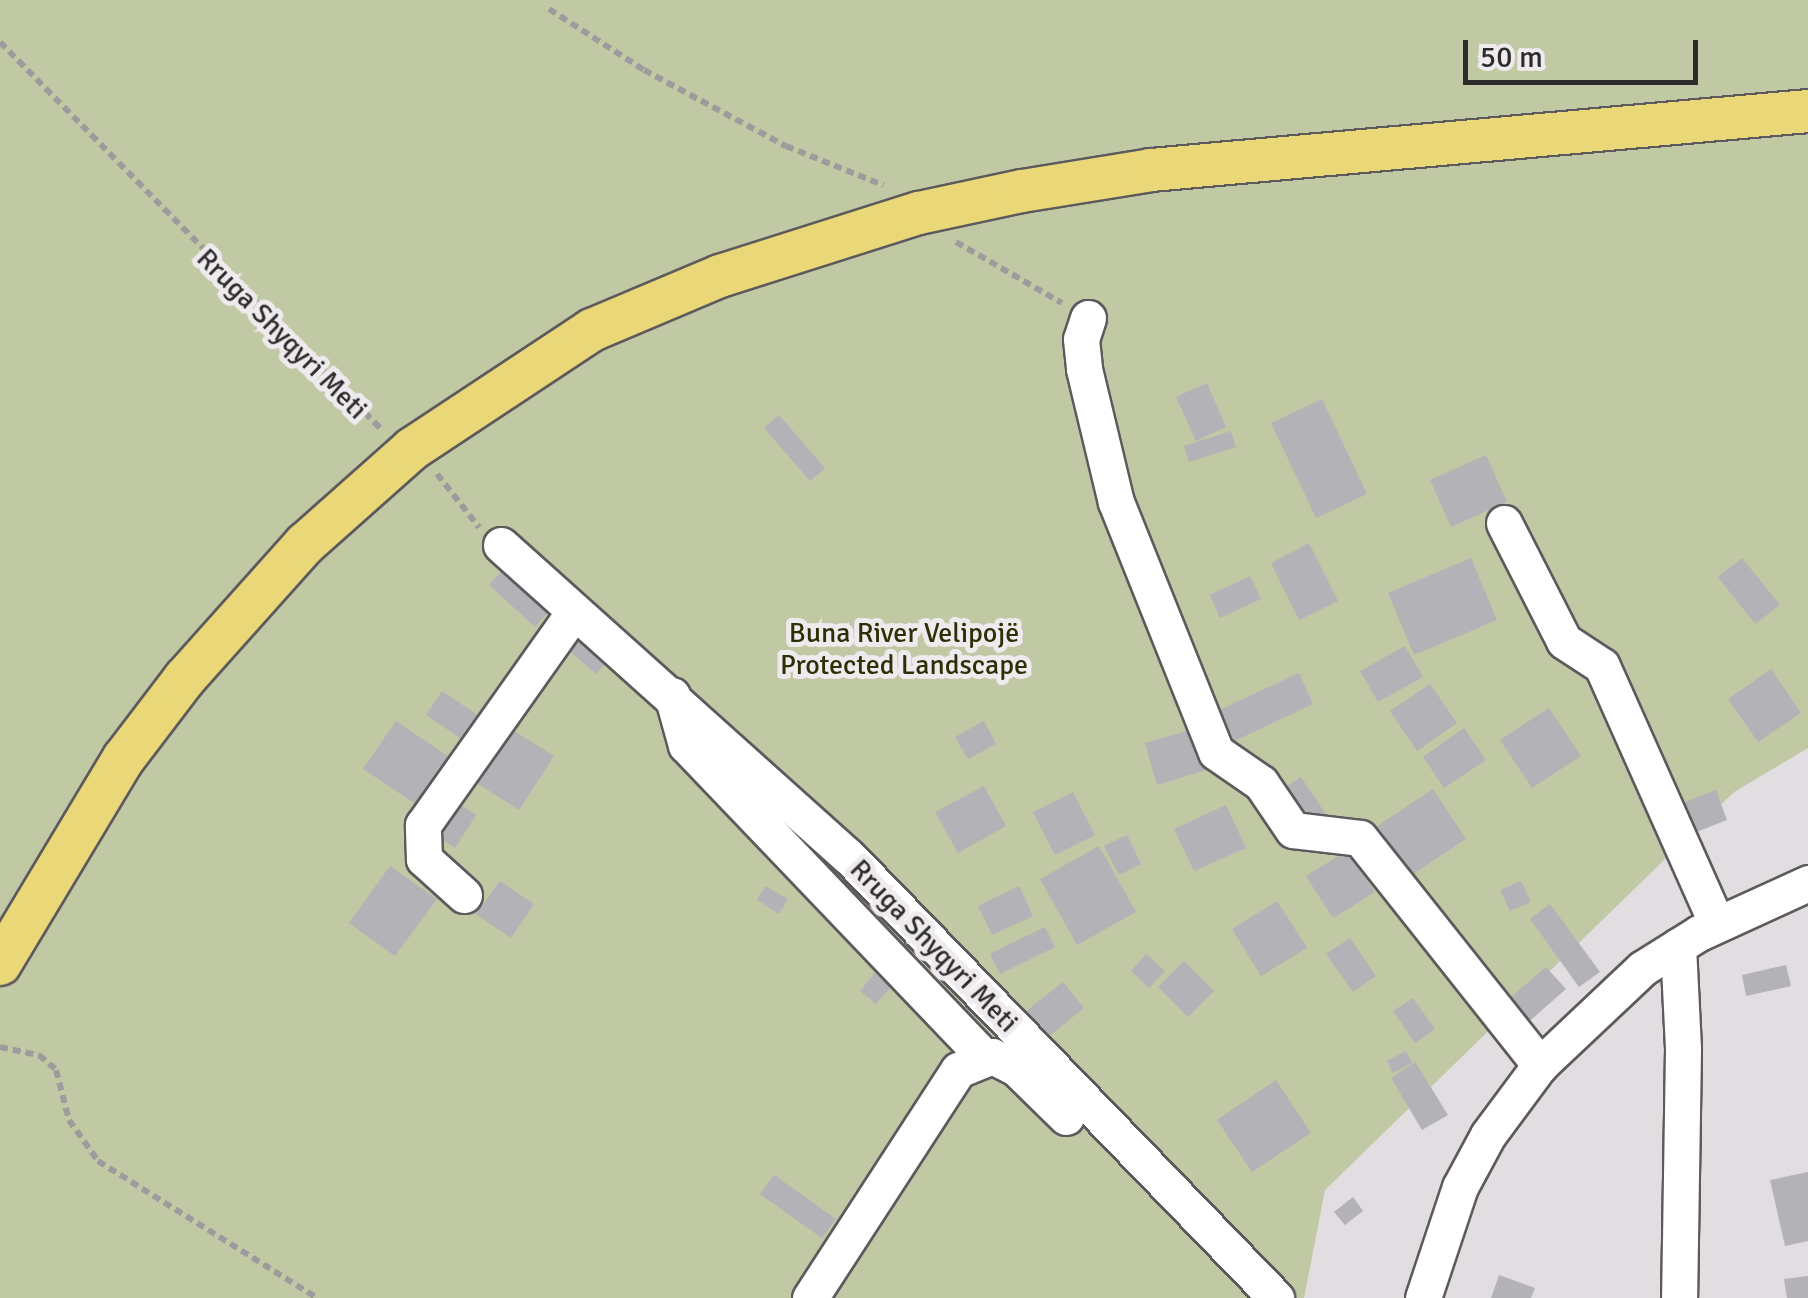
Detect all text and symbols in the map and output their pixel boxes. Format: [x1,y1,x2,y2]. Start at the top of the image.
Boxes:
scale bar [1468,20,1703,82]
text: 50 m [1480,39,1543,76]
street label: Rruga Shyqyri Meti [190,242,374,426]
park label: Buna River Velipojë Protected Landscape [780,616,1028,682]
street label: Rruga Shyqyri Meti [843,853,1025,1039]

